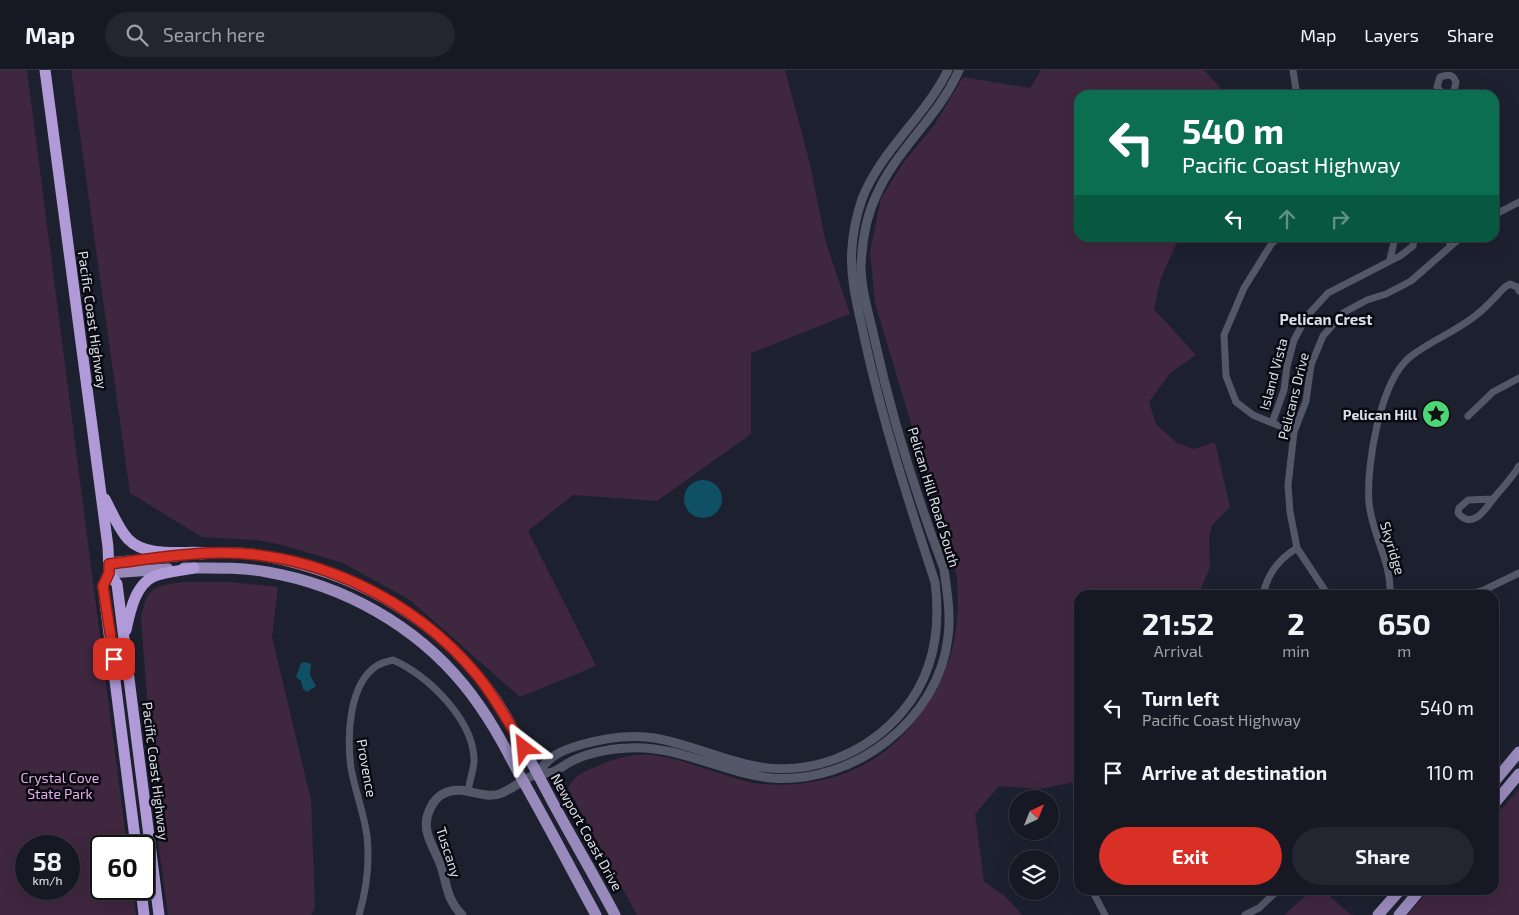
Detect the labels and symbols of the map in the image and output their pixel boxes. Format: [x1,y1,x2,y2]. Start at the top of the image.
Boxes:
street label: Pacific Coast Highway [75,250,111,391]
district label: Pelican Crest [1280,310,1372,328]
street label: Island Vista [1255,336,1291,412]
street label: Pelicans Drive [1274,351,1312,441]
place icon: Pelican Hill [1421,399,1451,429]
place label: Pelican Hill [1343,406,1417,423]
street label: Pelican Hill Road South [905,425,963,569]
street label: Skyridge [1377,519,1409,577]
pin [93,638,135,680]
street label: Pacific Coast Highway [139,701,173,842]
position arrow [497,721,549,773]
street label: Provence [354,738,380,798]
park label: Crystal Cove State Park [21,769,99,802]
street label: Newport Coast Drive [548,770,626,894]
north arrow [1009,790,1059,840]
street label: Tuscany [433,825,465,880]
speed limit sign: 60 [90,835,155,900]

